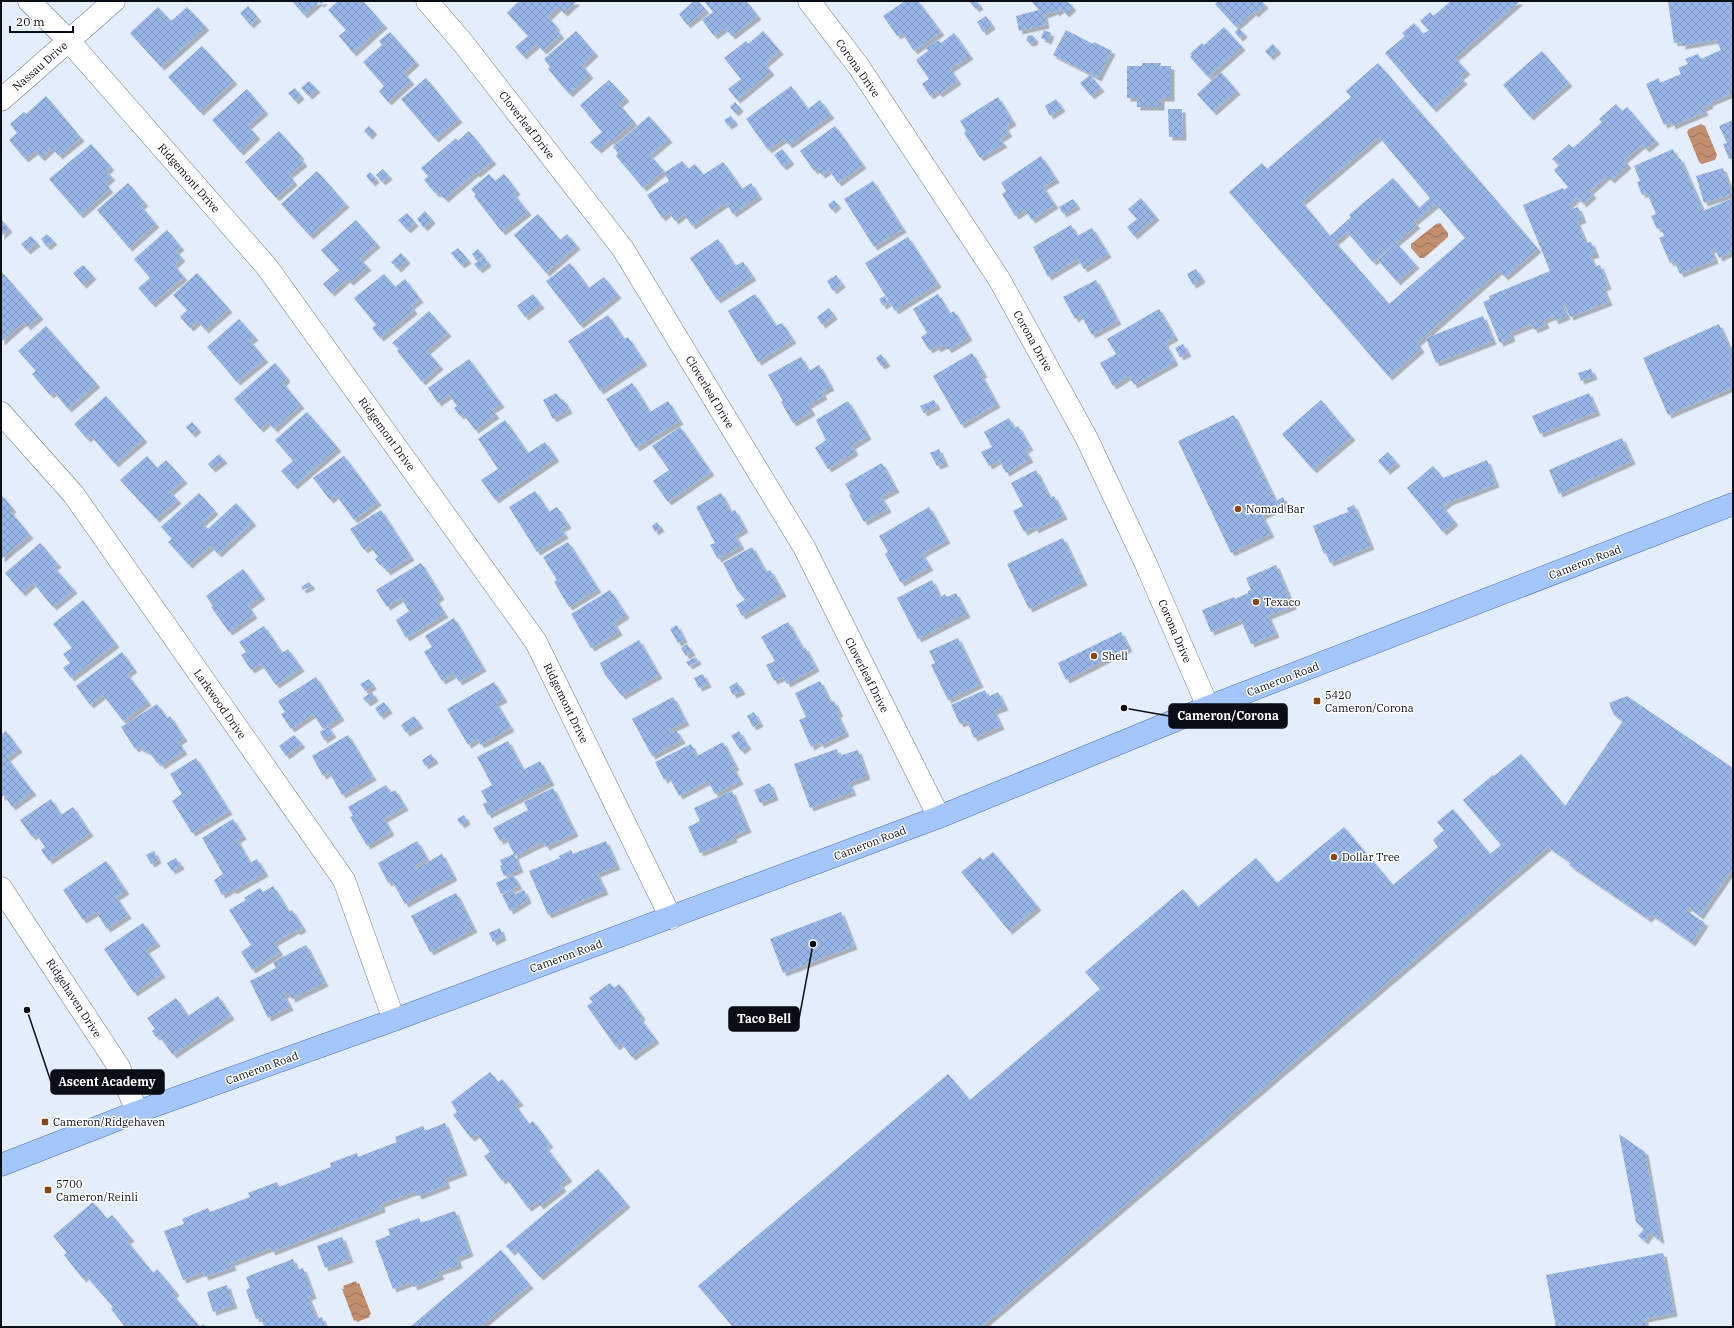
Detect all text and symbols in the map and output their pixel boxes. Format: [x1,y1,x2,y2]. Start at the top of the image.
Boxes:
scale bar [10,8,73,34]
text: 20 m [16,14,45,29]
street label: Corona Drive [833,36,883,100]
street label: Nassau Drive [10,38,70,94]
street label: Cloverleaf Drive [496,88,558,162]
street label: Ridgemont Drive [155,140,223,216]
street label: Corona Drive [1010,308,1056,374]
street label: Cloverleaf Drive [683,353,737,431]
street label: Ridgemont Drive [356,395,418,473]
place label: Nomad Bar [1246,502,1305,516]
marker: Nomad Bar [1233,504,1243,514]
street label: Cameron Road [1547,542,1623,582]
place label: Texaco [1264,595,1300,609]
street label: Corona Drive [1155,597,1195,665]
marker: Texaco [1251,597,1261,607]
street label: Cloverleaf Drive [842,635,892,715]
place label: Shell [1102,649,1128,663]
marker: Shell [1089,651,1099,661]
street label: Cameron Road [1245,659,1321,699]
street label: Ridgemont Drive [541,661,591,745]
street label: Larkwood Drive [191,666,249,742]
place label: 5420 Cameron/Corona [1325,688,1414,715]
marker: 5420 Cameron/Corona [1312,696,1322,706]
callout: Cameron/Corona [1169,704,1287,728]
text: Cameron/Corona [1177,708,1279,723]
street label: Cameron Road [832,823,908,863]
place label: Dollar Tree [1342,850,1400,864]
marker: Dollar Tree [1329,852,1339,862]
street label: Cameron Road [528,936,605,976]
street label: Ridgehaven Drive [43,956,105,1040]
callout: Taco Bell [729,1007,799,1031]
text: Taco Bell [737,1011,791,1026]
street label: Cameron Road [224,1048,301,1088]
callout: Ascent Academy [51,1070,164,1094]
text: Ascent Academy [58,1074,156,1089]
place label: Cameron/Ridgehaven [53,1115,165,1129]
marker: Cameron/Ridgehaven [40,1117,50,1127]
place label: 5700 Cameron/Reinli [56,1177,138,1204]
marker: 5700 Cameron/Reinli [43,1185,53,1195]

